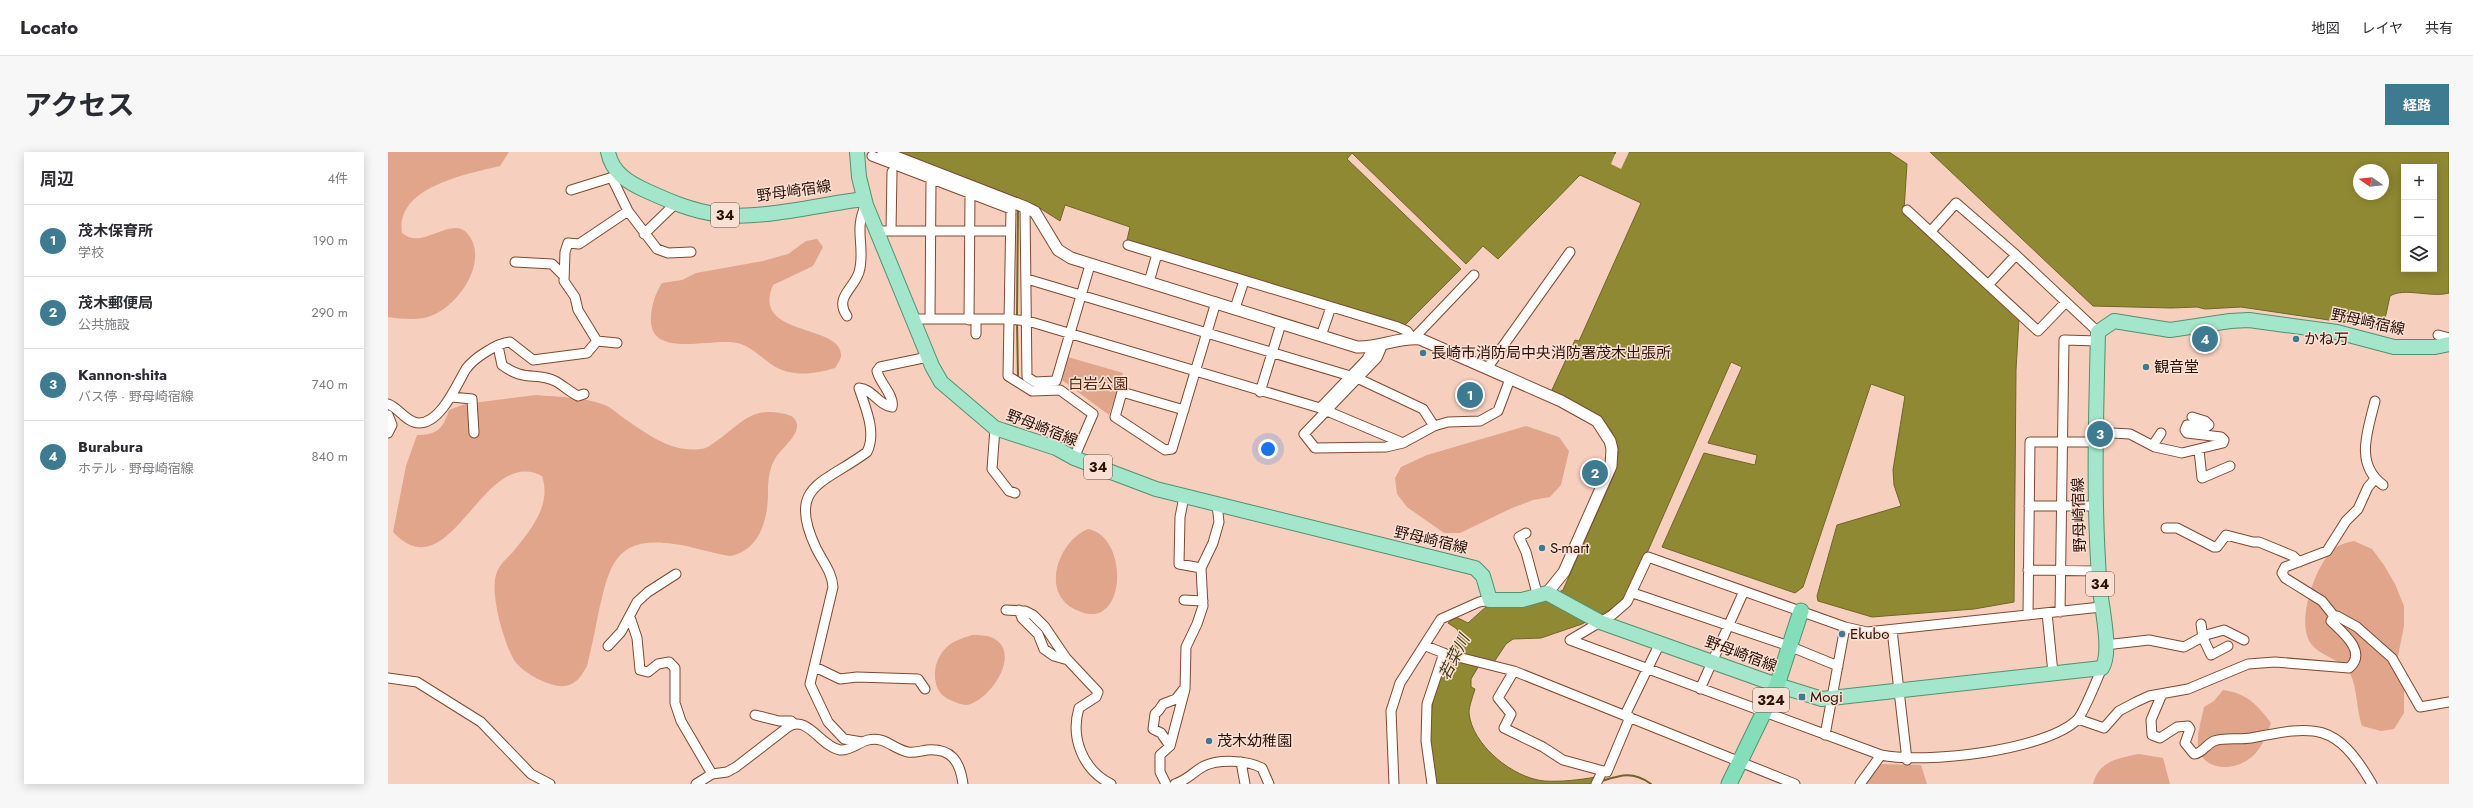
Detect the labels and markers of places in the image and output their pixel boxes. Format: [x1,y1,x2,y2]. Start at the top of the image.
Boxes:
pin: 4 [2192,324,2218,354]
place label: かね万 [2304,328,2349,350]
marker: かね万 [2291,334,2301,344]
place label: 長崎市消防局中央消防署茂木出張所 [1431,342,1671,364]
marker: 長崎市消防局中央消防署茂木出張所 [1418,348,1428,358]
place label: 観音堂 [2154,356,2199,378]
marker: 観音堂 [2141,362,2151,372]
pin: 1 [1457,380,1483,410]
pin: 3 [2087,419,2113,449]
pin: 2 [1582,458,1608,488]
place label: S-mart [1550,537,1589,559]
marker: S-mart [1537,543,1547,553]
place label: Ekubo [1850,623,1889,645]
marker: Ekubo [1837,629,1847,639]
place label: Mogi [1810,686,1843,708]
marker: Mogi [1797,692,1807,702]
place label: 茂木幼稚園 [1217,730,1292,752]
marker: 茂木幼稚園 [1204,736,1214,746]

